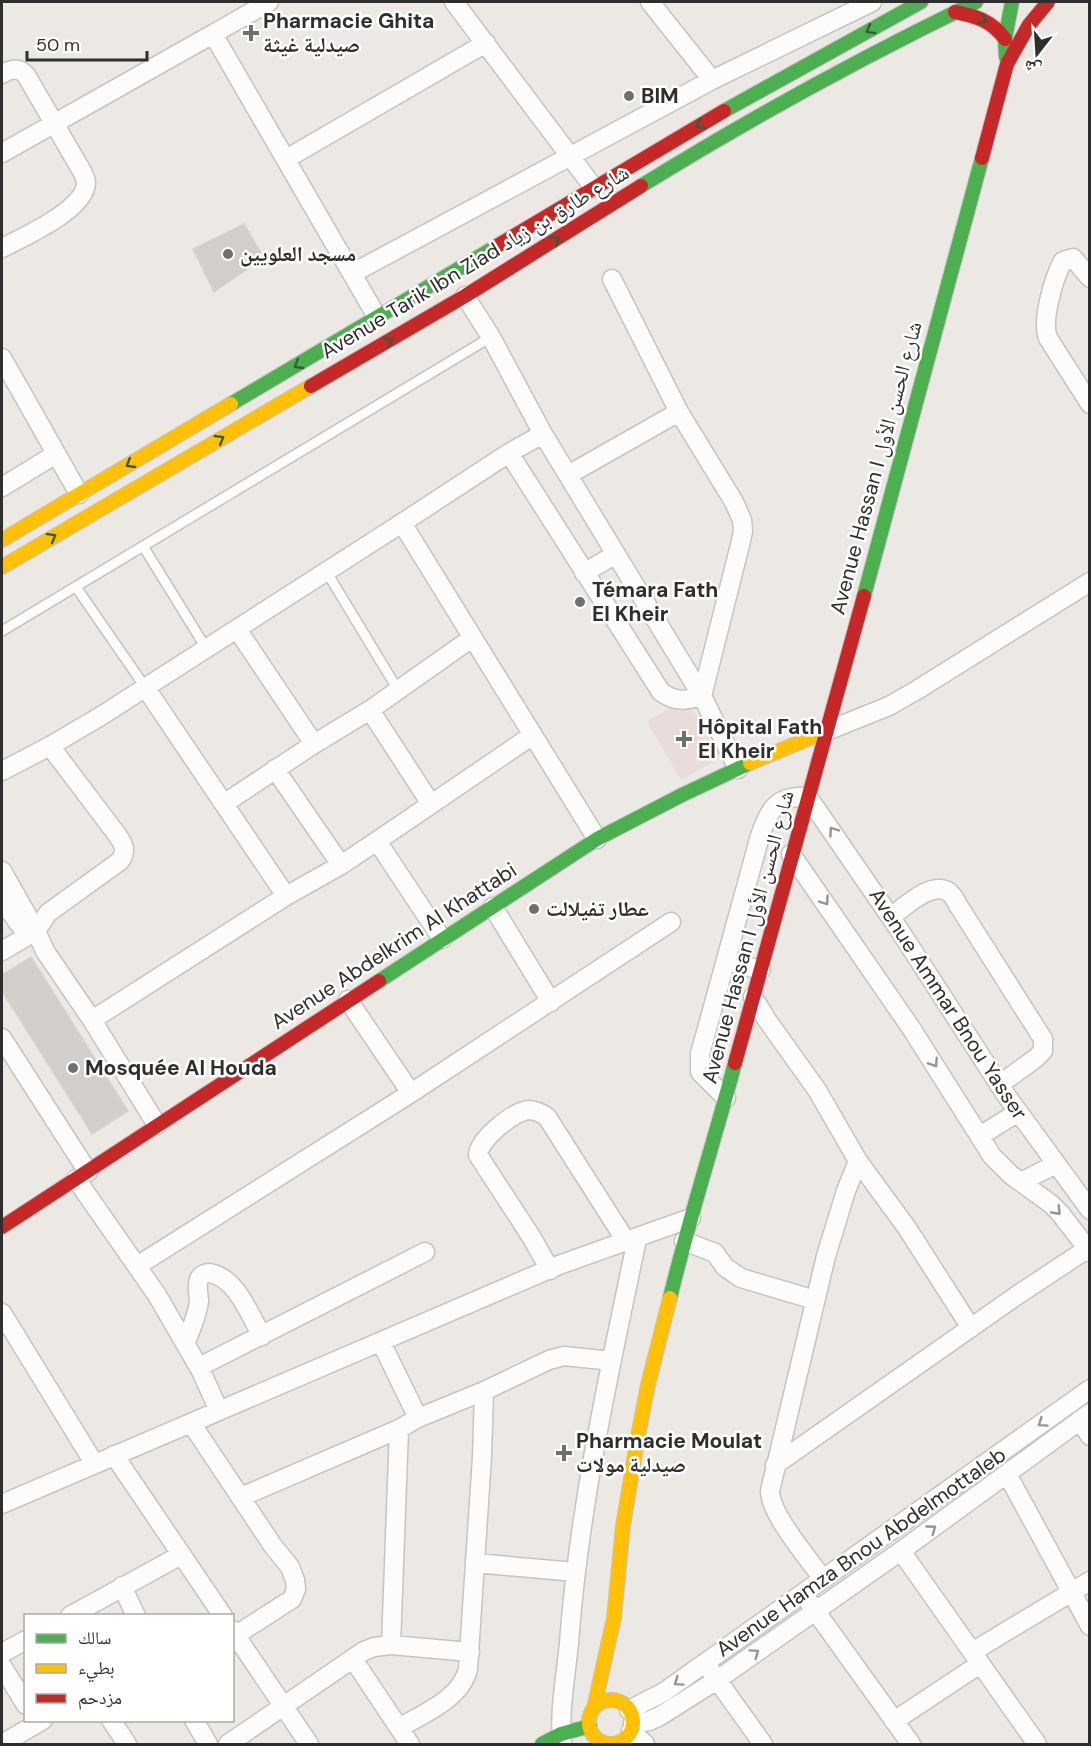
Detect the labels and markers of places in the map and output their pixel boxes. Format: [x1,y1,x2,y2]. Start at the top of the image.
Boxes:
place label: Pharmacie Ghita صيدلية غيثة [263,7,434,59]
marker: Pharmacie Ghita صيدلية غيثة [244,26,258,40]
place label: BIM [641,82,679,110]
marker: BIM [622,89,636,103]
place label: مسجد العلويين [240,240,356,268]
marker: مسجد العلويين [221,247,235,261]
place label: Témara Fath El Kheir [592,576,718,628]
marker: Témara Fath El Kheir [573,595,587,609]
place label: Hôpital Fath El Kheir [698,713,822,765]
marker: Hôpital Fath El Kheir [675,730,693,748]
place label: عطار تفيلالت [546,895,649,923]
marker: عطار تفيلالت [527,902,541,916]
place label: Mosquée Al Houda [85,1054,277,1082]
marker: Mosquée Al Houda [66,1061,80,1075]
place label: Pharmacie Moulat صيدلية مولات [576,1427,762,1479]
marker: Pharmacie Moulat صيدلية مولات [557,1446,571,1460]

